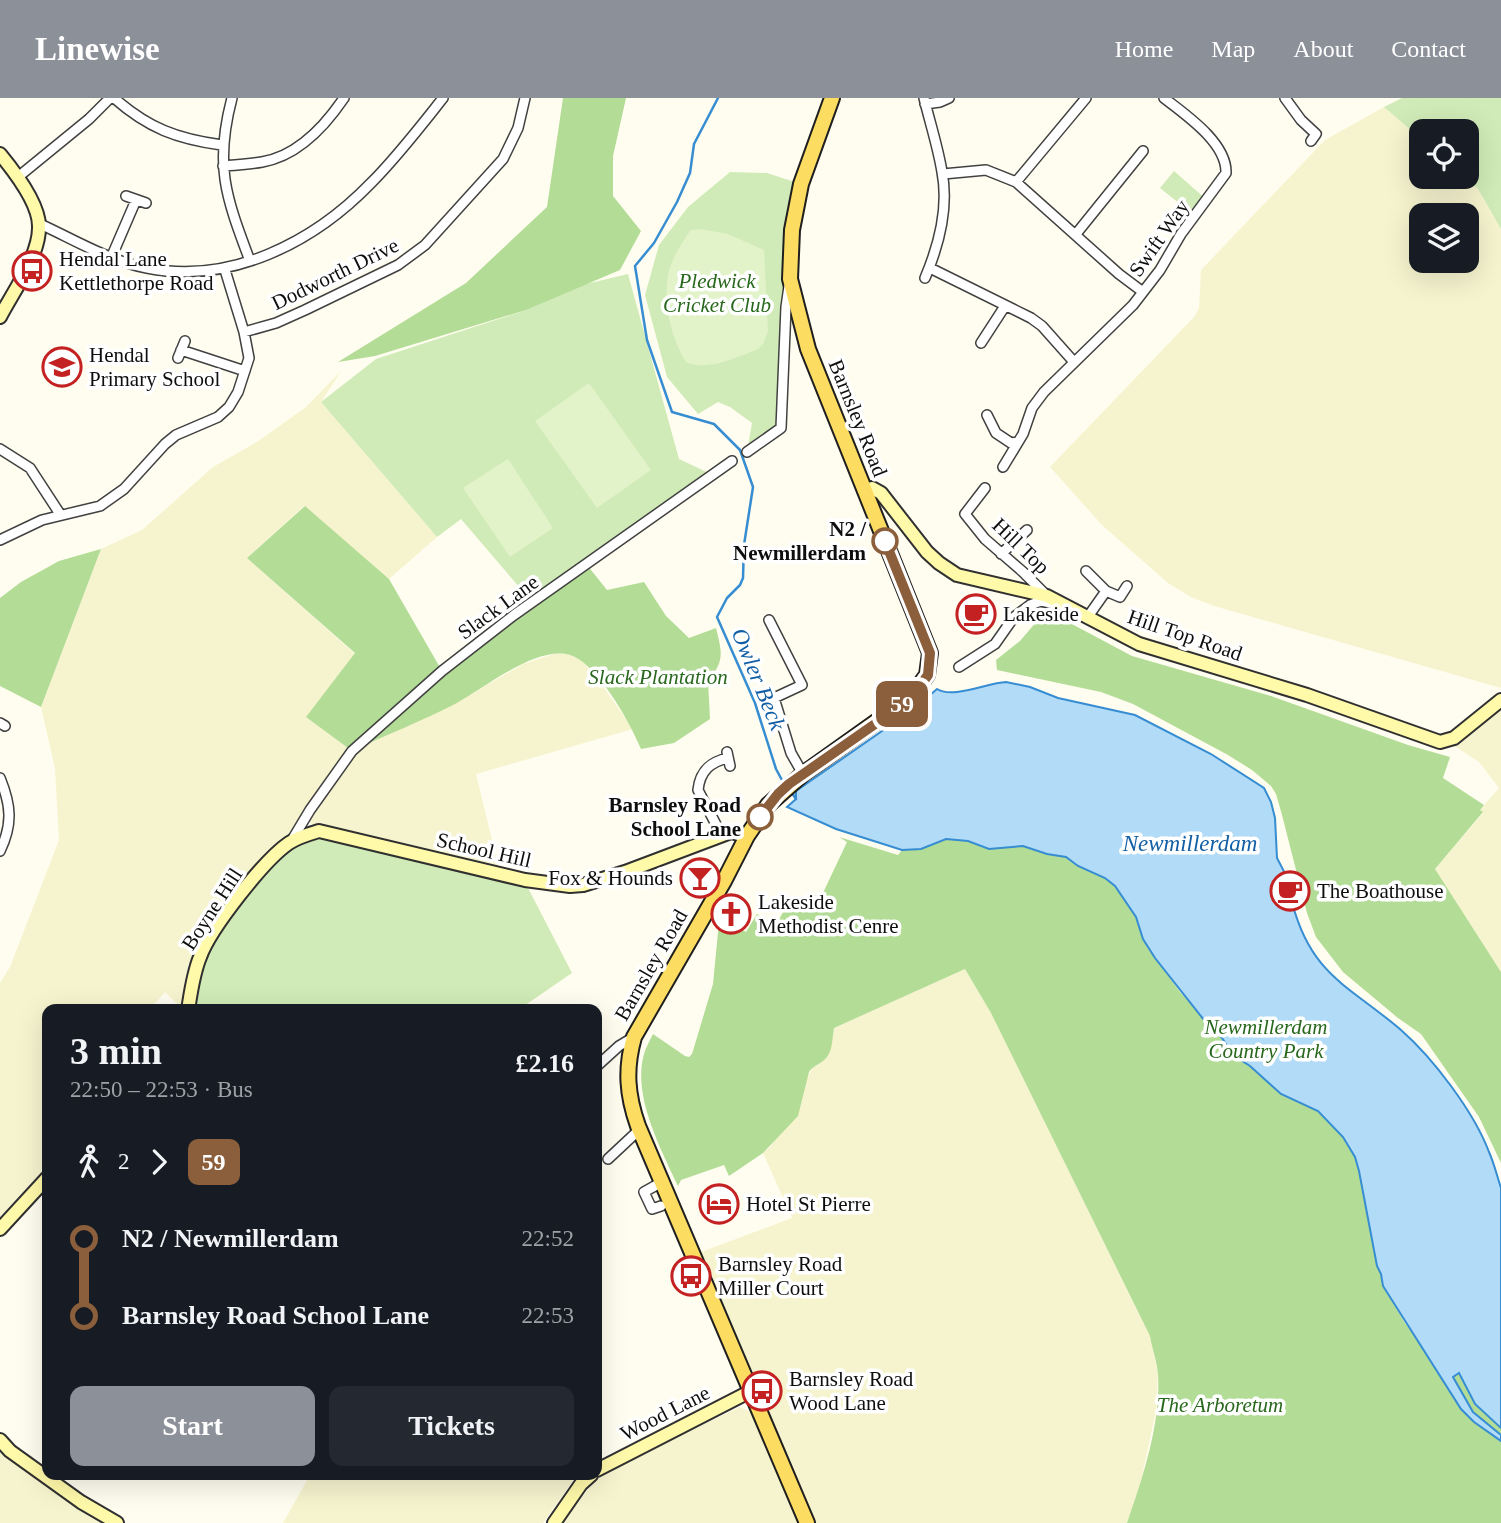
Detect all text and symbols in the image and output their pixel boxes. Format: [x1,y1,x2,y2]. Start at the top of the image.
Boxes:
text: Linewise [35,31,160,67]
text: Home [1115,36,1173,62]
text: Map [1211,36,1255,62]
text: About [1293,36,1353,62]
text: Contact [1391,36,1466,62]
map controls [1409,119,1479,273]
button: locate [1409,119,1479,189]
street label: Swift Way [1124,195,1194,281]
button: layers [1409,203,1479,273]
street label: Dodworth Drive [268,233,402,315]
place label: Hendal Lane Kettlethorpe Road [59,247,214,295]
bus stop icon: Hendal Lane Kettlethorpe Road [11,250,53,292]
park label: Pledwick Cricket Club [663,269,771,317]
place label: Hendal Primary School [89,343,220,391]
school or university icon: Hendal Primary School [41,346,83,388]
street label: Barnsley Road [824,356,893,481]
street label: Hill Top [988,513,1054,579]
place label: N2 / Newmillerdam [733,517,867,565]
marker: N2 / Newmillerdam [872,528,898,554]
street label: Slack Lane [453,570,543,644]
cafe icon: Lakeside [955,593,997,635]
place label: Lakeside [1003,602,1079,626]
street label: Hill Top Road [1125,604,1246,666]
water label: Owler Beck [727,624,791,735]
park label: Slack Plantation [588,665,728,689]
line badge: 59 [870,681,934,727]
text: 59 [890,691,914,717]
place label: Barnsley Road School Lane [609,793,741,841]
marker: Barnsley Road School Lane [747,804,773,830]
street label: School Hill [434,827,534,873]
water label: Newmillerdam [1122,831,1257,856]
bar icon: Fox & Hounds [679,857,721,899]
street label: Boyne Hill [177,863,247,954]
place label: Fox & Hounds [548,866,673,890]
cafe icon: The Boathouse [1269,870,1311,912]
place label: The Boathouse [1317,879,1444,903]
place label: Lakeside Methodist Cenre [758,890,899,938]
church icon: Lakeside Methodist Cenre [710,893,752,935]
street label: Barnsley Road [610,905,693,1025]
park label: Newmillerdam Country Park [1204,1015,1327,1063]
text: 3 min [70,1030,162,1072]
text: £2.16 [516,1049,574,1078]
text: 22:50 – 22:53 · Bus [70,1077,253,1102]
icon: walk [70,1143,108,1181]
icon: forward [140,1143,178,1181]
text: 2 [118,1149,130,1174]
text: 59 [202,1149,226,1175]
hotel icon: Hotel St Pierre [698,1183,740,1225]
place label: Hotel St Pierre [746,1192,871,1216]
text: N2 / Newmillerdam [122,1224,339,1253]
text: 22:52 [522,1226,574,1251]
place label: Barnsley Road Miller Court [718,1252,843,1300]
bus stop icon: Barnsley Road Miller Court [670,1255,712,1297]
text: Barnsley Road School Lane [122,1301,429,1330]
text: 22:53 [522,1303,574,1328]
place label: Barnsley Road Wood Lane [789,1367,914,1415]
bus stop icon: Barnsley Road Wood Lane [741,1370,783,1412]
street label: Wood Lane [616,1380,714,1446]
button: Start [70,1386,315,1466]
button: Tickets [329,1386,574,1466]
park label: The Arboretum [1157,1393,1283,1417]

